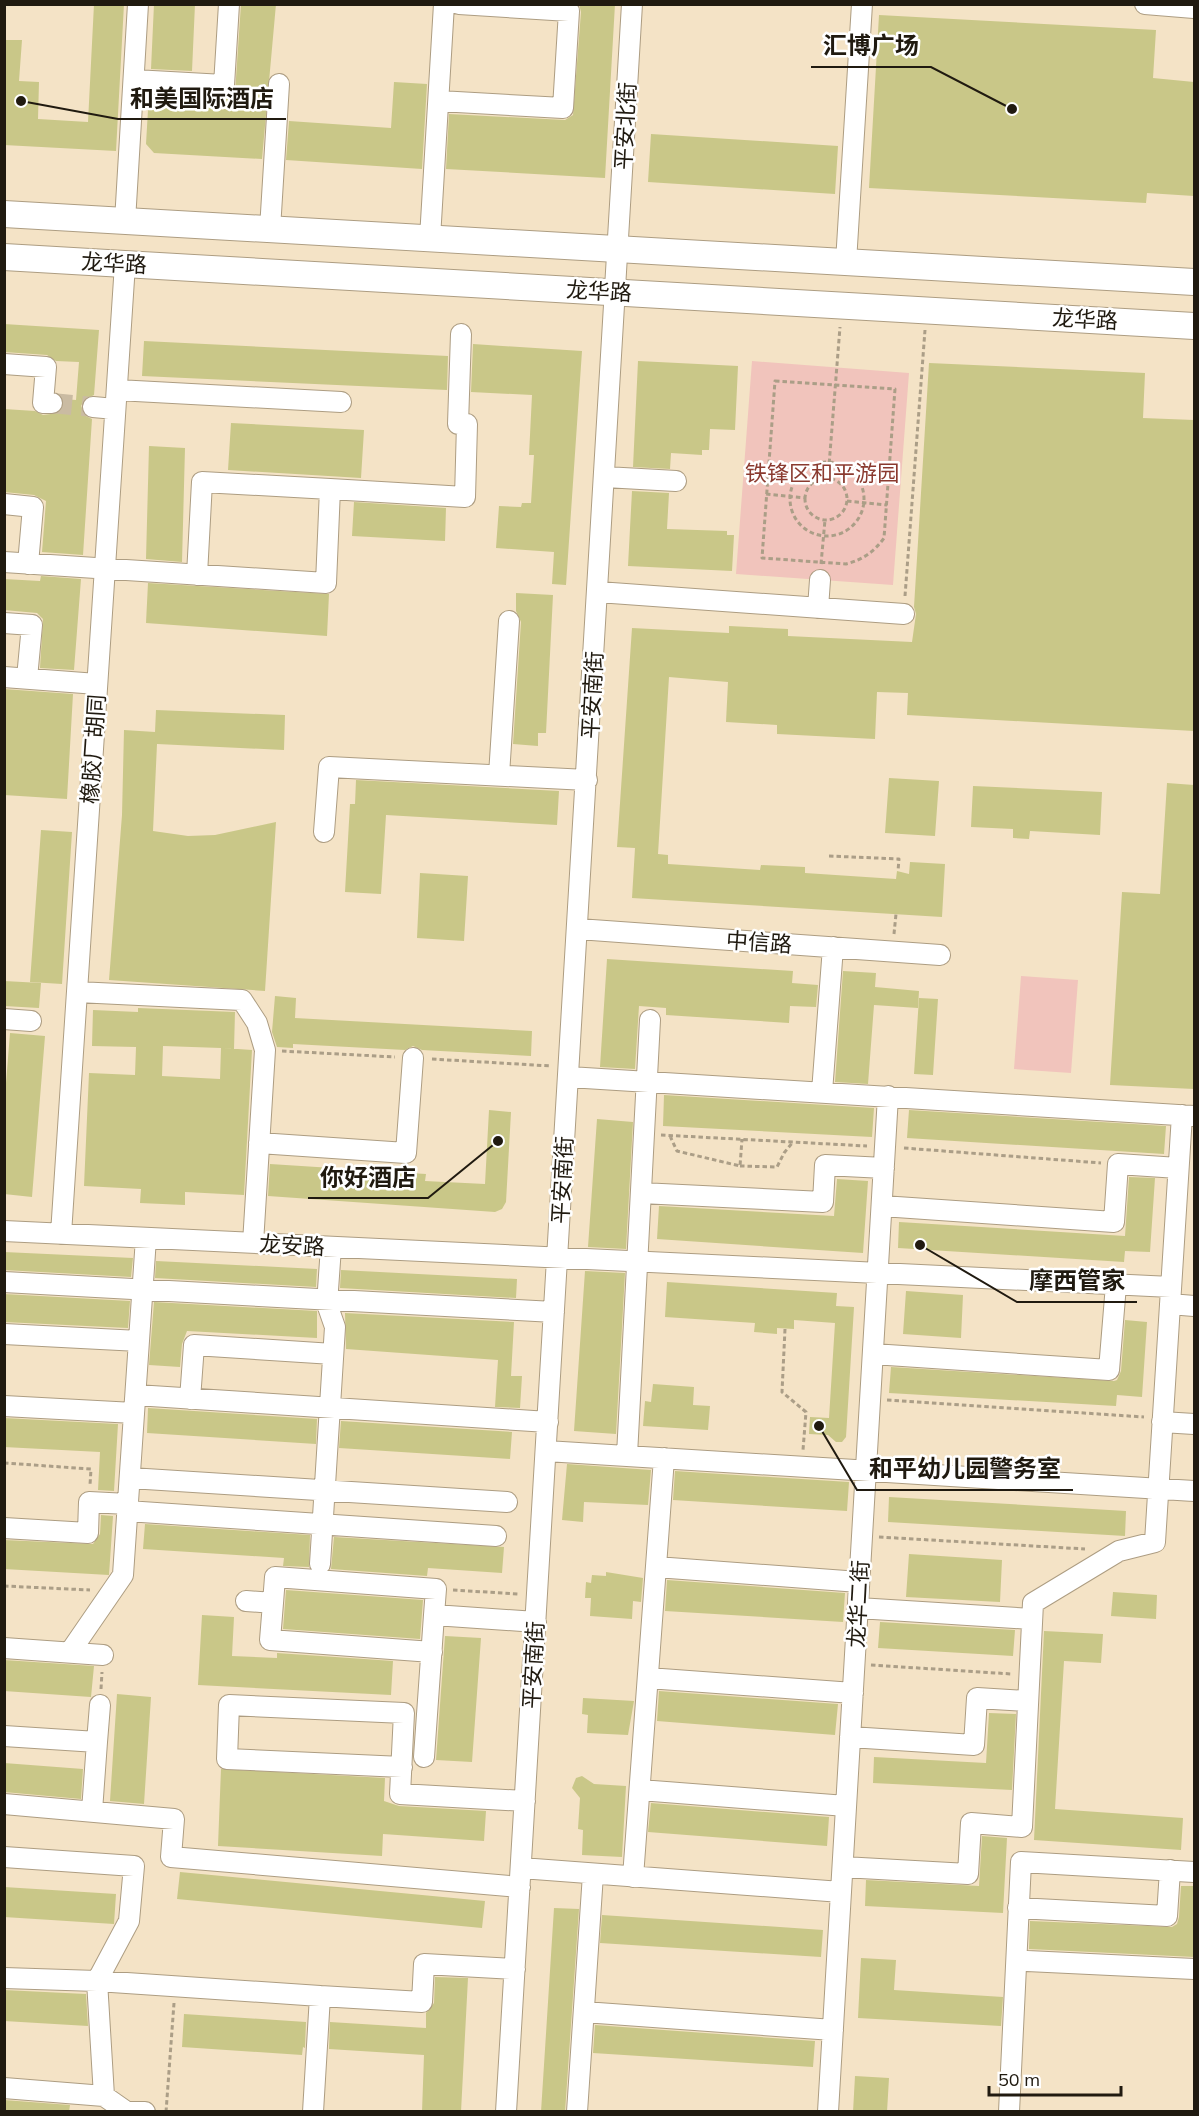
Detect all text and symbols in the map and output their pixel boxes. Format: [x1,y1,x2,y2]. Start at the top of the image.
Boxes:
callout: 汇博广场 [811,25,931,67]
text: 汇博广场 [823,30,919,60]
callout: 和美国际酒店 [118,77,286,119]
street label: 平安北街 [609,81,641,171]
text: 和美国际酒店 [130,83,274,113]
street label: 龙华路 [80,247,148,279]
street label: 龙华路 [565,275,633,307]
street label: 龙华路 [1051,303,1119,335]
park label: 铁锋区和平游园 [745,459,899,487]
street label: 平安南街 [576,650,608,740]
street label: 橡胶厂胡同 [75,693,111,805]
street label: 中信路 [725,926,793,958]
street label: 平安南街 [546,1135,578,1225]
callout: 你好酒店 [308,1156,428,1198]
text: 你好酒店 [320,1162,416,1192]
street label: 龙安路 [258,1229,326,1261]
callout: 摩西管家 [1017,1260,1137,1302]
text: 摩西管家 [1029,1265,1125,1295]
callout: 和平幼儿园警务室 [857,1448,1073,1490]
text: 和平幼儿园警务室 [869,1453,1061,1483]
street label: 龙华二街 [842,1559,874,1649]
street label: 平安南街 [517,1620,549,1710]
scale bar [989,2059,1121,2097]
text: 50 m [998,2068,1040,2091]

